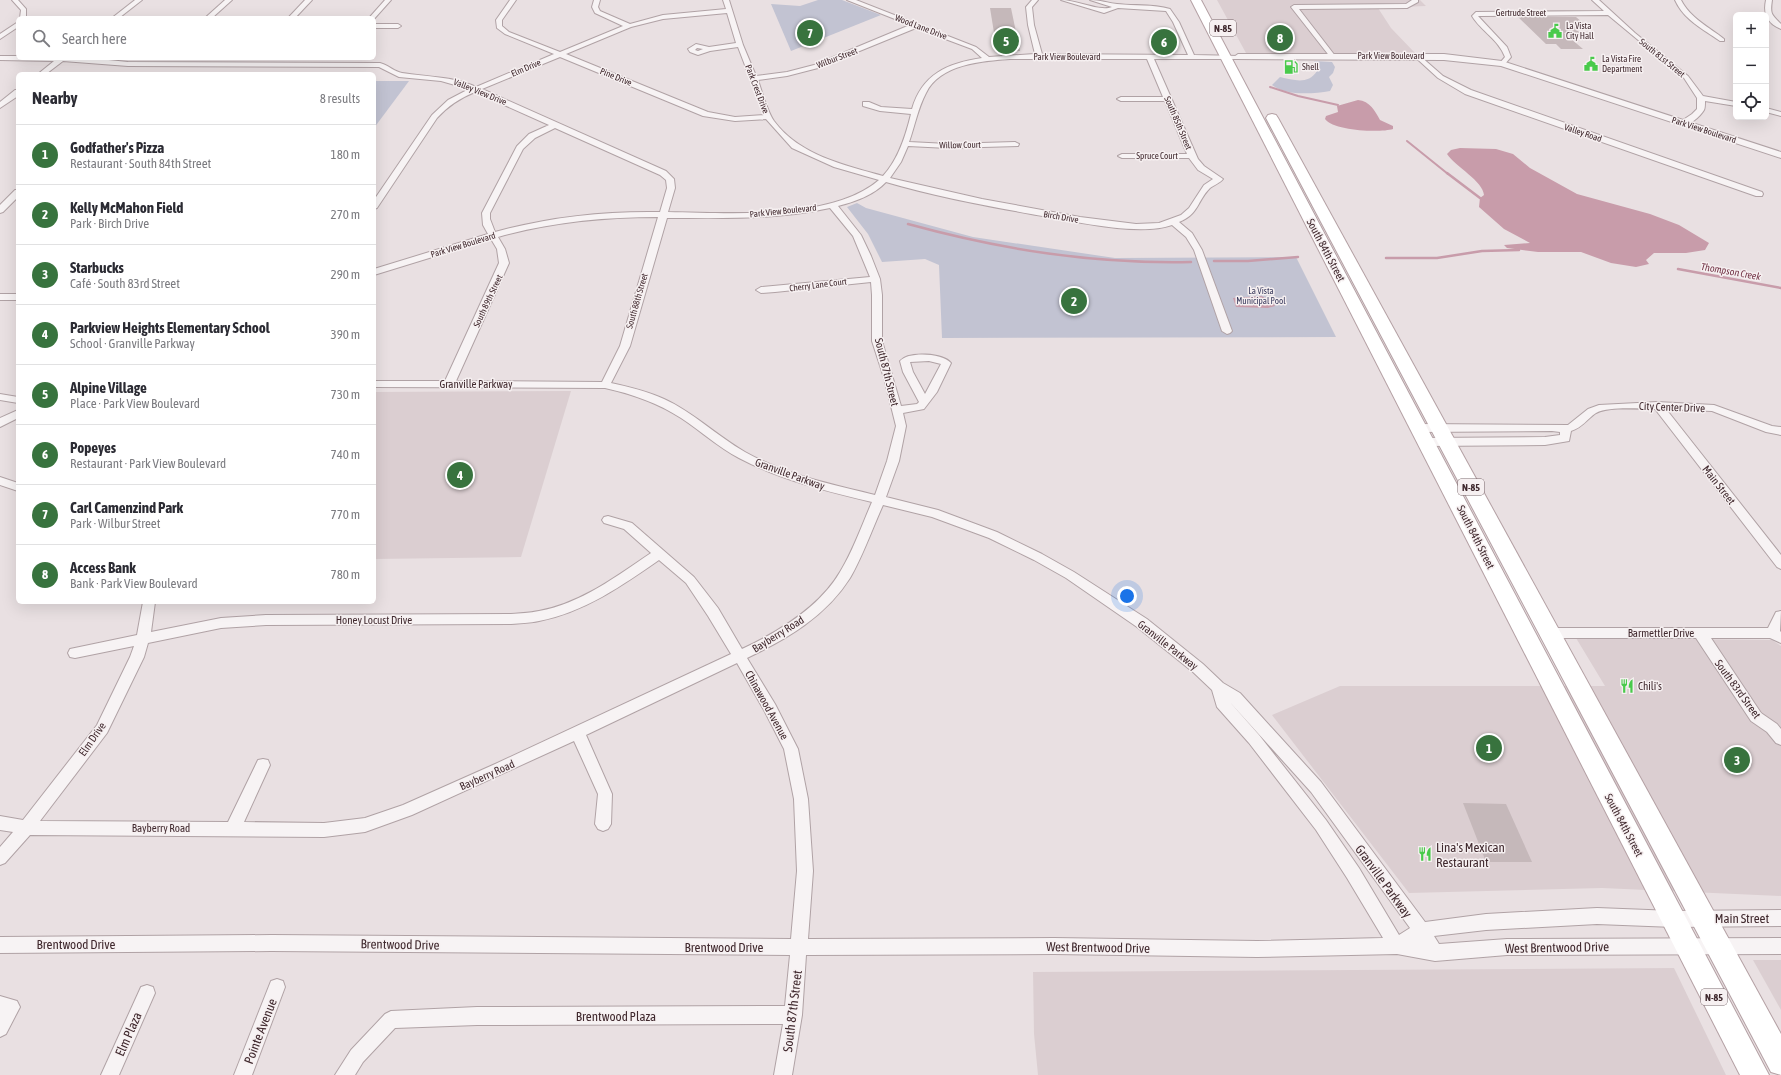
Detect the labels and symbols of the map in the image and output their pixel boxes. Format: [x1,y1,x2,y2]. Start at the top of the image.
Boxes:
street label: Gertrude Street [1496,8,1547,18]
street label: Wood Lane Drive [894,12,948,42]
pin: 7 [797,18,823,48]
road number: N-85 [1210,20,1236,36]
place label: La Vista City Hall [1566,21,1594,41]
pin: 8 [1267,23,1293,53]
public building icon: La Vista City Hall [1547,23,1563,39]
pin: 5 [993,26,1019,56]
pin: 6 [1151,27,1177,57]
street label: South 81st Street [1637,37,1687,80]
street label: Wilbur Street [815,45,859,70]
street label: Park View Boulevard [1357,51,1425,61]
street label: Park View Boulevard [1033,52,1101,62]
place label: La Vista Fire Department [1602,54,1643,74]
public building icon: La Vista Fire Department [1583,56,1599,72]
street label: Elm Drive [510,57,542,79]
fuel station icon: Shell [1283,59,1299,75]
place label: Shell [1302,62,1320,72]
street label: Park Crest Drive [743,63,771,115]
street label: Pine Drive [599,66,633,88]
street label: Valley View Drive [452,77,508,107]
street label: South 85th Street [1162,95,1194,152]
street label: Park View Boulevard [1670,115,1738,145]
street label: Valley Road [1563,122,1603,144]
street label: Willow Court [939,140,981,150]
street label: Spruce Court [1136,151,1178,161]
street label: Park View Boulevard [749,203,817,219]
street label: Birch Drive [1043,209,1079,225]
street label: South 84th Street [1304,216,1348,284]
street label: Park View Boulevard [429,230,497,260]
water label: Thompson Creek [1700,261,1762,282]
street label: South 88th Street [624,272,650,330]
street label: South 89th Street [471,273,505,329]
street label: Cherry Lane Court [789,276,848,293]
pin: 2 [1061,286,1087,316]
park label: La Vista Municipal Pool [1236,286,1286,306]
street label: South 87th Street [873,337,901,407]
street label: Granville Parkway [439,378,513,390]
street label: City Center Drive [1639,400,1705,414]
street label: Granville Parkway [754,456,827,492]
pin: 4 [447,460,473,490]
street label: Main Street [1700,463,1738,507]
road number: N-85 [1458,479,1484,495]
street label: South 84th Street [1455,503,1497,571]
your location [1117,586,1137,606]
street label: Bayberry Road [750,613,806,655]
street label: Honey Locust Drive [336,614,412,626]
street label: Granville Parkway [1136,618,1201,673]
street label: Barmettler Drive [1628,627,1694,639]
street label: South 83rd Street [1713,657,1763,721]
street label: Chinawood Avenue [743,668,791,742]
restaurant icon: Chili's [1619,678,1635,694]
place label: Chili's [1638,680,1662,692]
street label: Elm Drive [76,720,108,758]
pin: 1 [1476,733,1502,763]
pin: 3 [1724,745,1750,775]
street label: Bayberry Road [458,758,516,792]
street label: South 84th Street [1602,791,1646,859]
street label: Bayberry Road [132,822,190,834]
place label: Lina's Mexican Restaurant [1436,840,1505,870]
street label: Granville Parkway [1352,842,1415,921]
restaurant icon: Lina's Mexican Restaurant [1417,846,1433,862]
street label: Main Street [1715,911,1769,926]
street label: Brentwood Drive [360,936,440,953]
street label: Brentwood Drive [37,937,116,952]
street label: West Brentwood Drive [1046,939,1150,956]
street label: West Brentwood Drive [1505,939,1609,956]
street label: Brentwood Drive [685,940,764,955]
street label: South 87th Street [780,969,805,1053]
road number: N-85 [1701,989,1727,1005]
street label: Pointe Avenue [241,996,280,1066]
street label: Brentwood Plaza [576,1009,656,1024]
street label: Elm Plaza [112,1010,145,1059]

